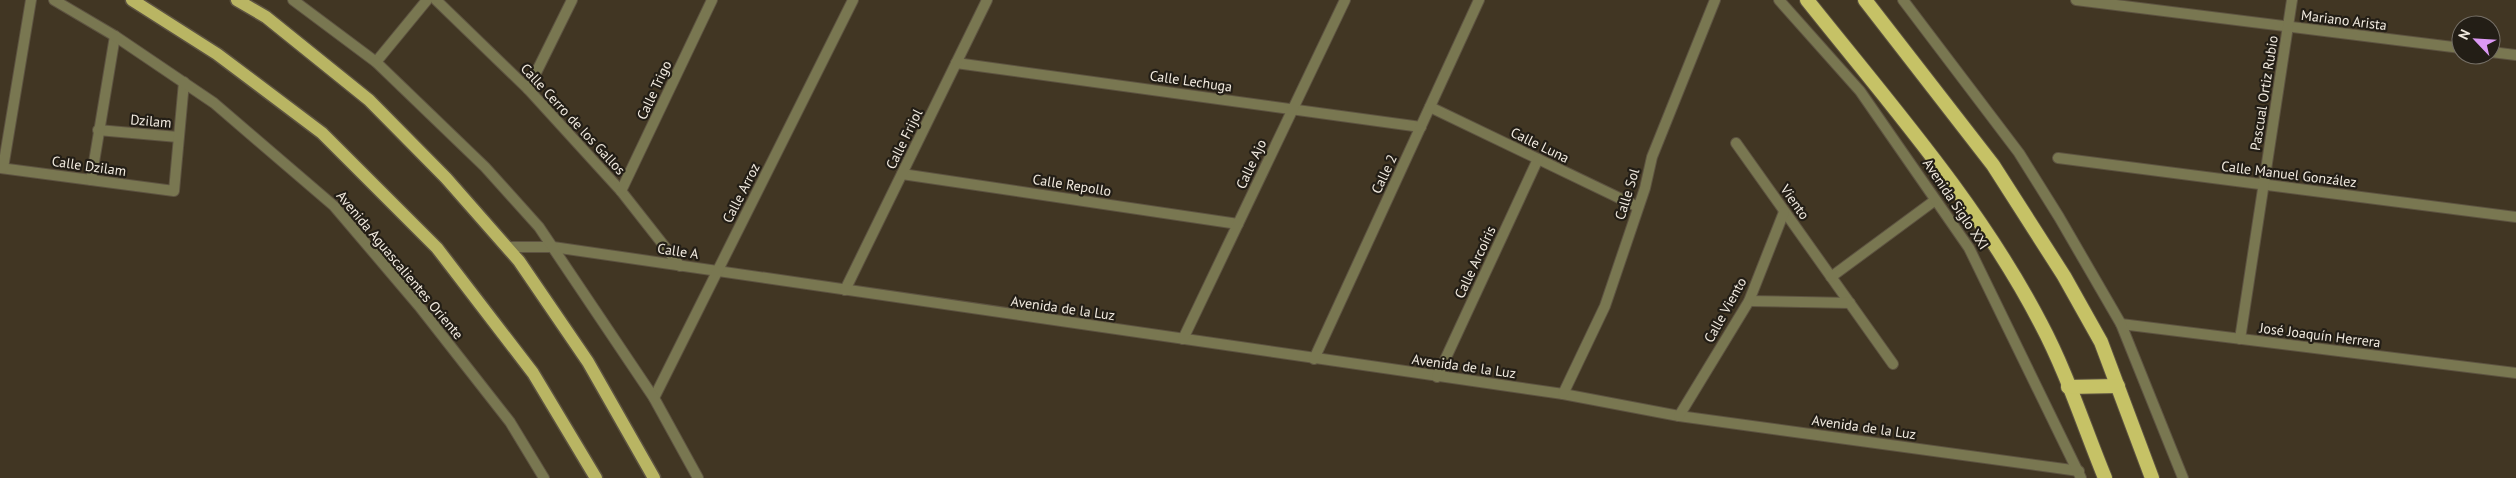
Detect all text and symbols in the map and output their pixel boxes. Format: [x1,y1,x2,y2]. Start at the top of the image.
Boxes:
street label: Mariano Arista [2300,6,2388,34]
north arrow [2451,15,2501,65]
text: N [2454,27,2474,42]
street label: Pascual Ortiz Rubio [2246,34,2282,152]
street label: Calle Trigo [633,58,675,122]
street label: Calle Cerro de los Gallos [517,60,629,179]
street label: Calle Lechuga [1149,66,1233,96]
street label: Calle Frijol [882,106,926,172]
street label: Dzilam [130,110,172,132]
street label: Calle Luna [1508,123,1572,167]
street label: Calle Ajo [1232,136,1270,192]
street label: Calle 2 [1367,151,1401,197]
street label: Calle Dzilam [51,152,127,180]
street label: Avenida Siglo XXI [1919,155,1993,253]
street label: Calle Manuel González [2220,157,2358,191]
street label: Calle Arroz [718,160,764,226]
street label: Calle Sol [1611,166,1643,222]
street label: Calle Repollo [1031,170,1113,200]
street label: Viento [1776,180,1813,223]
street label: Avenida Aguascalientes Oriente [333,187,467,343]
street label: Calle Arcoíris [1450,223,1500,301]
street label: Calle A [656,239,701,263]
street label: Calle Viento [1700,274,1750,346]
street label: Avenida de la Luz [1010,292,1116,324]
street label: José Joaquín Herrera [2257,319,2382,351]
street label: Avenida de la Luz [1411,350,1517,382]
street label: Avenida de la Luz [1811,411,1917,443]

